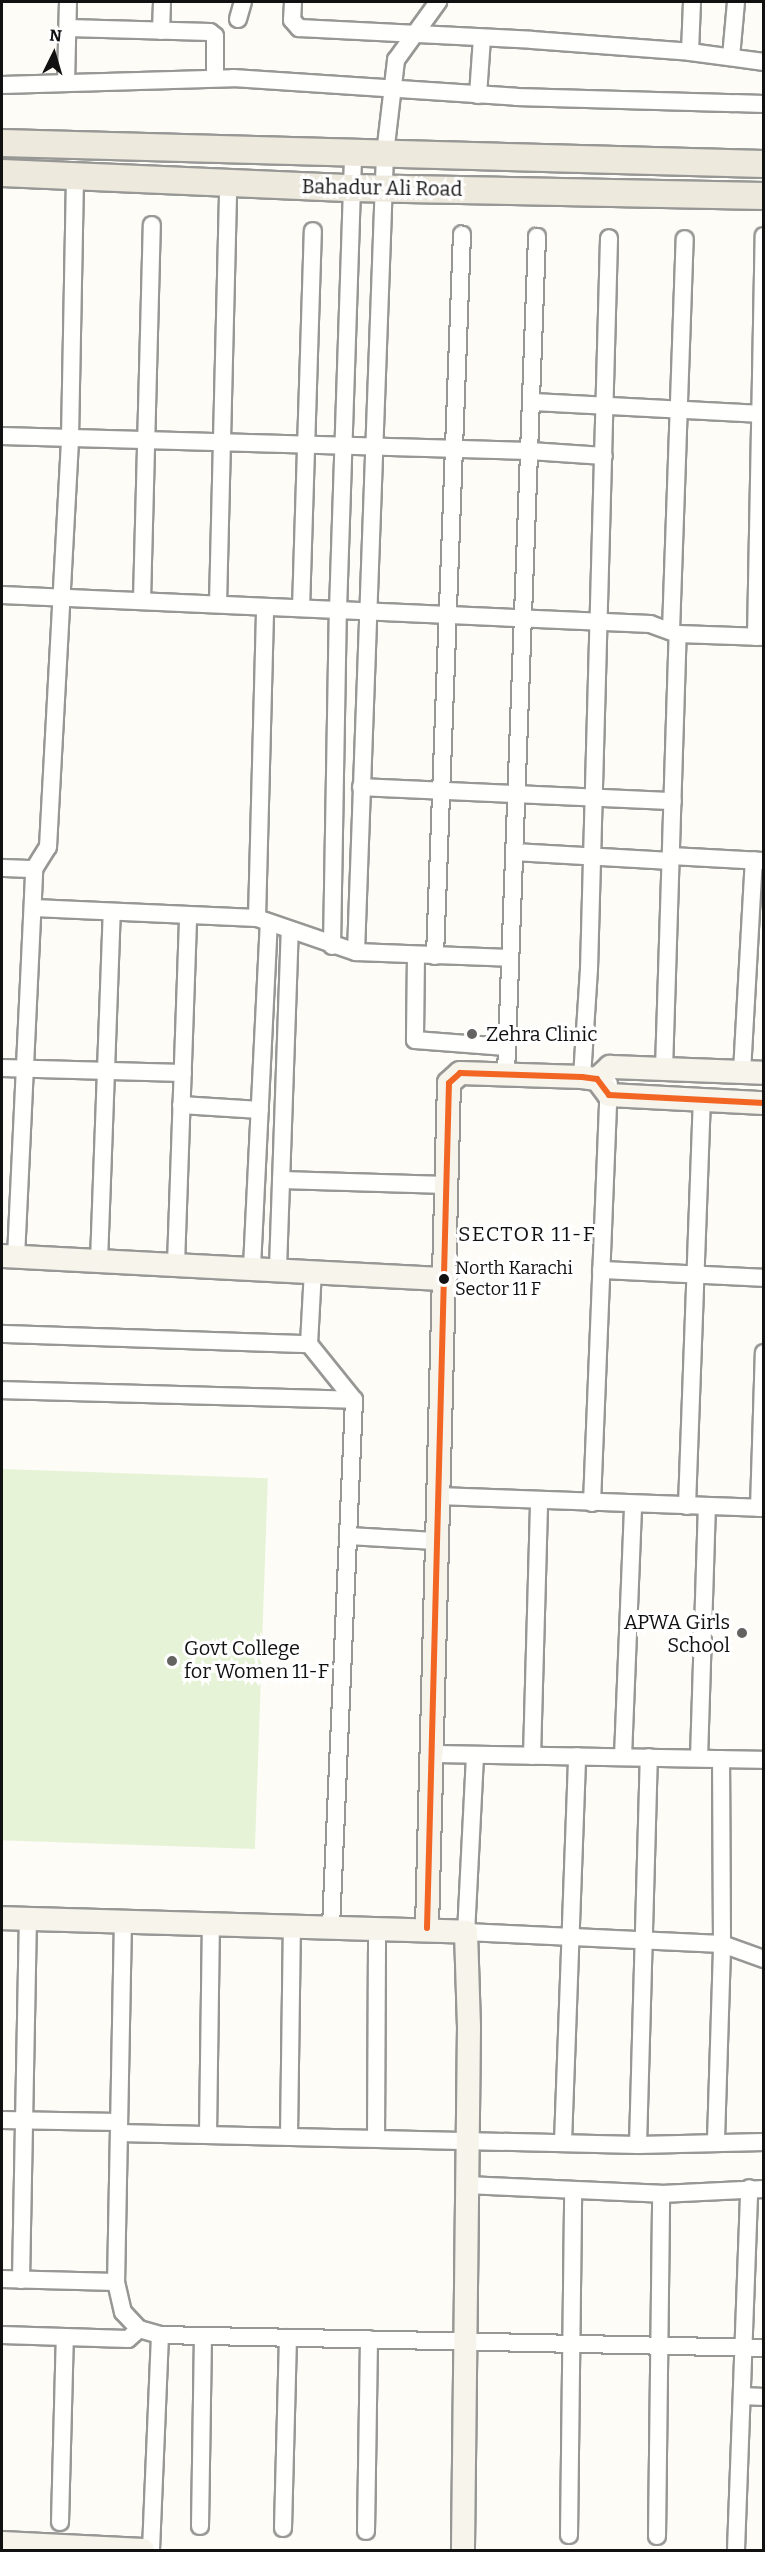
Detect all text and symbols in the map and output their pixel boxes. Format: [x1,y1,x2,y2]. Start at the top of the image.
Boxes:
north arrow [24,24,84,84]
text: N [49,26,63,46]
street label: Bahadur Ali Road [302,175,462,201]
place label: Zehra Clinic [486,1022,598,1046]
marker: Zehra Clinic [463,1025,481,1043]
district label: SECTOR 11-F [458,1221,596,1247]
place label: North Karachi Sector 11 F [455,1258,573,1300]
marker: North Karachi Sector 11 F [438,1273,450,1285]
place label: APWA Girls School [624,1610,730,1657]
marker: APWA Girls School [735,1626,749,1640]
place label: Govt College for Women 11-F [184,1637,329,1684]
marker: Govt College for Women 11-F [165,1654,179,1668]

